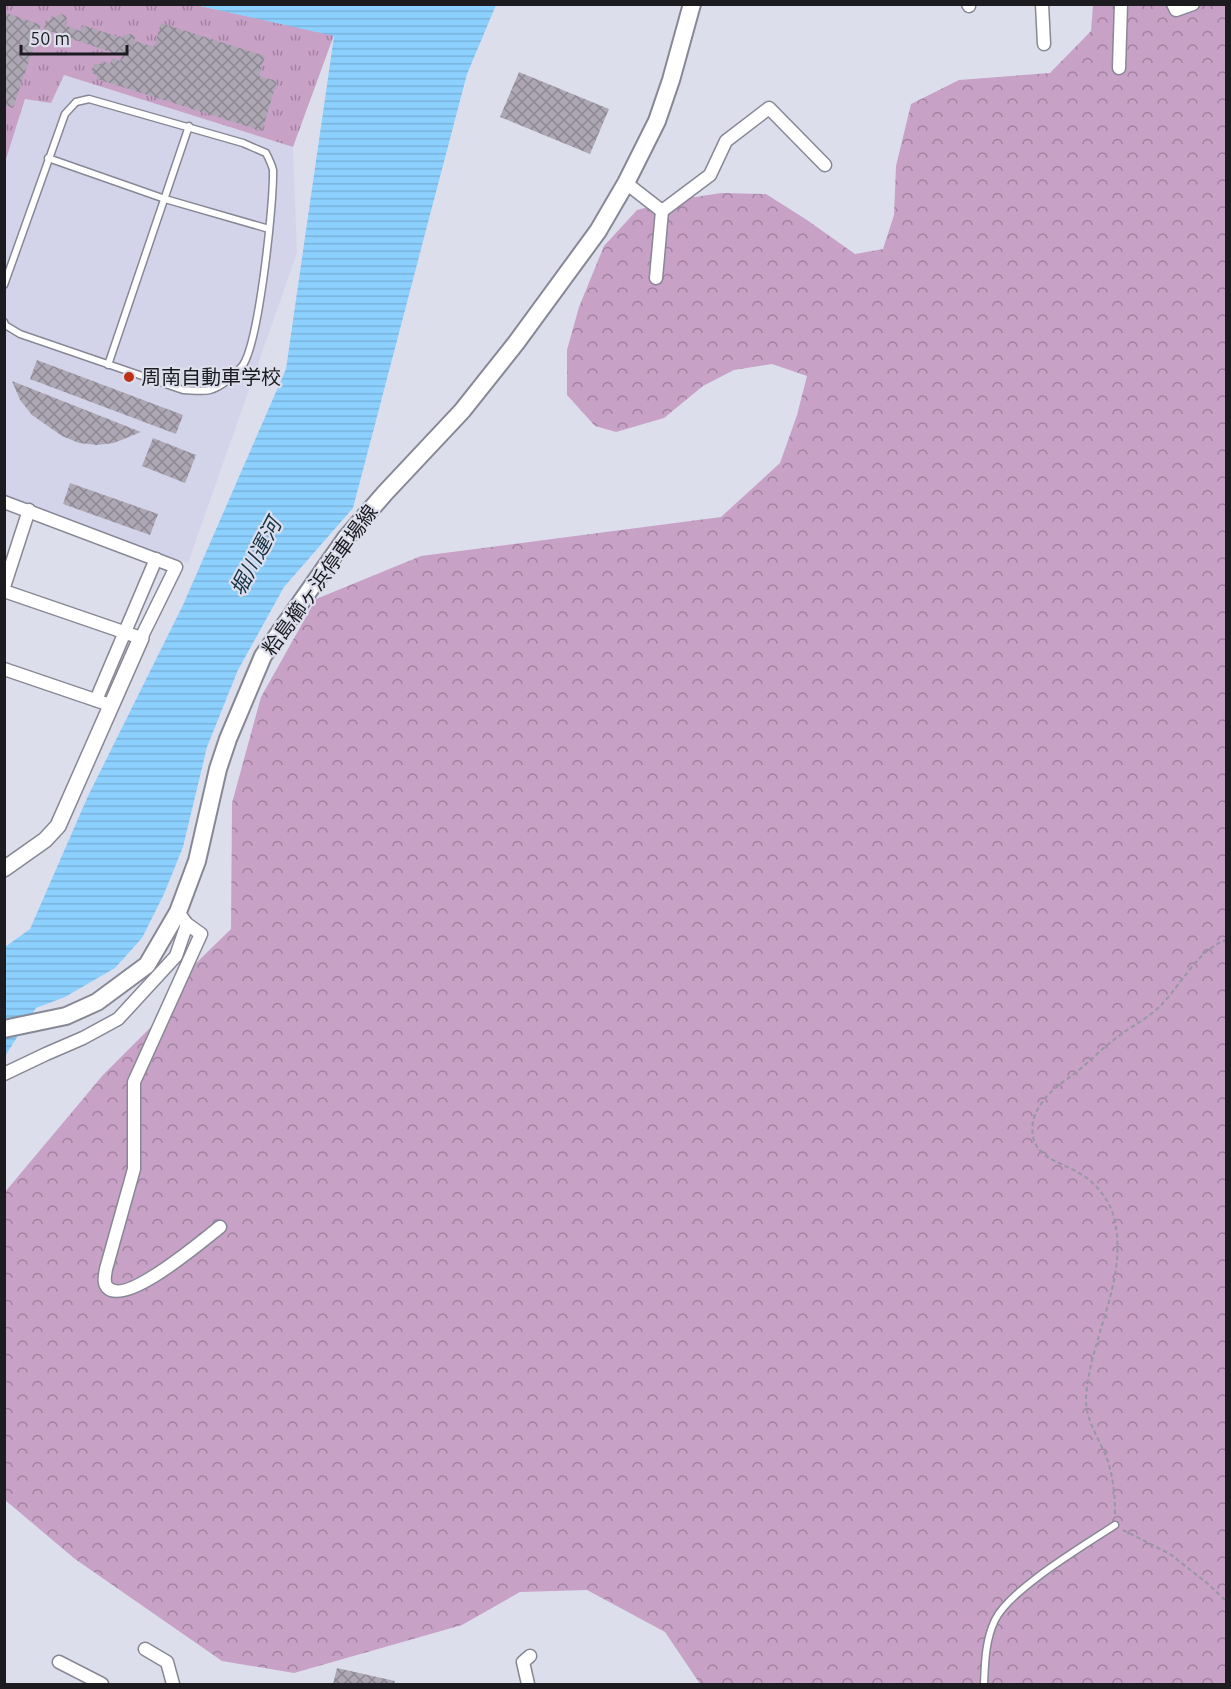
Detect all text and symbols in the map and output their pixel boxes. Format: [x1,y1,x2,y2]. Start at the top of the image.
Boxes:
scale bar [21,18,128,56]
text: 50 m [30,28,70,48]
place label: 周南自動車学校 [141,365,281,388]
marker: 周南自動車学校 [122,370,136,384]
street label: 粭島櫛ヶ浜停車場線 [257,500,382,659]
water label: 堀川運河 [225,510,287,599]

